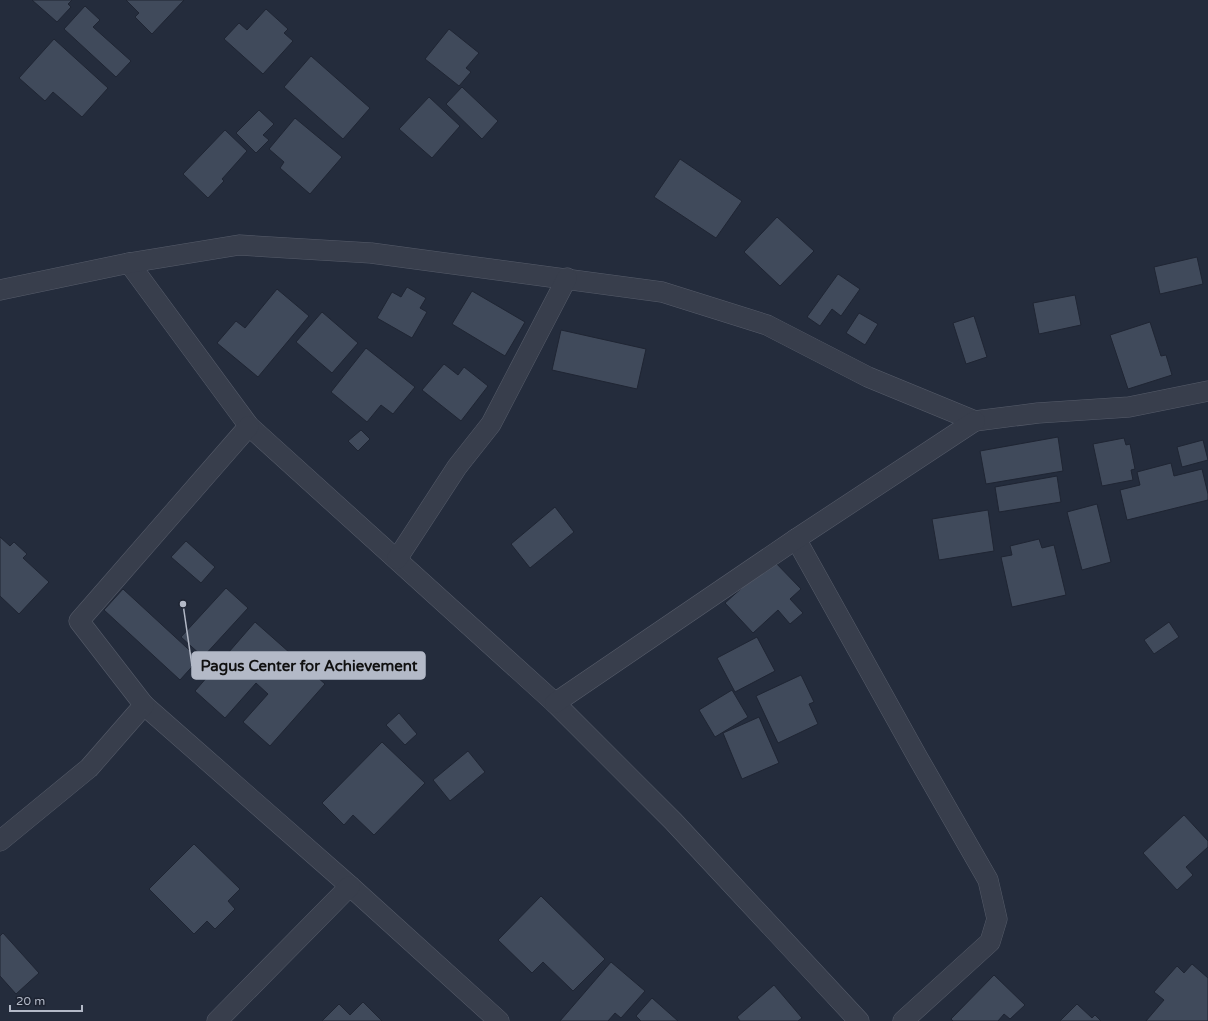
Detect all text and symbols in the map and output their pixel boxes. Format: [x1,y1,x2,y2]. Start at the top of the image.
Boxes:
callout: Pagus Center for Achievement [192,652,425,679]
text: Pagus Center for Achievement [201,657,418,676]
scale bar [10,987,82,1013]
text: 20 m [16,994,45,1008]

